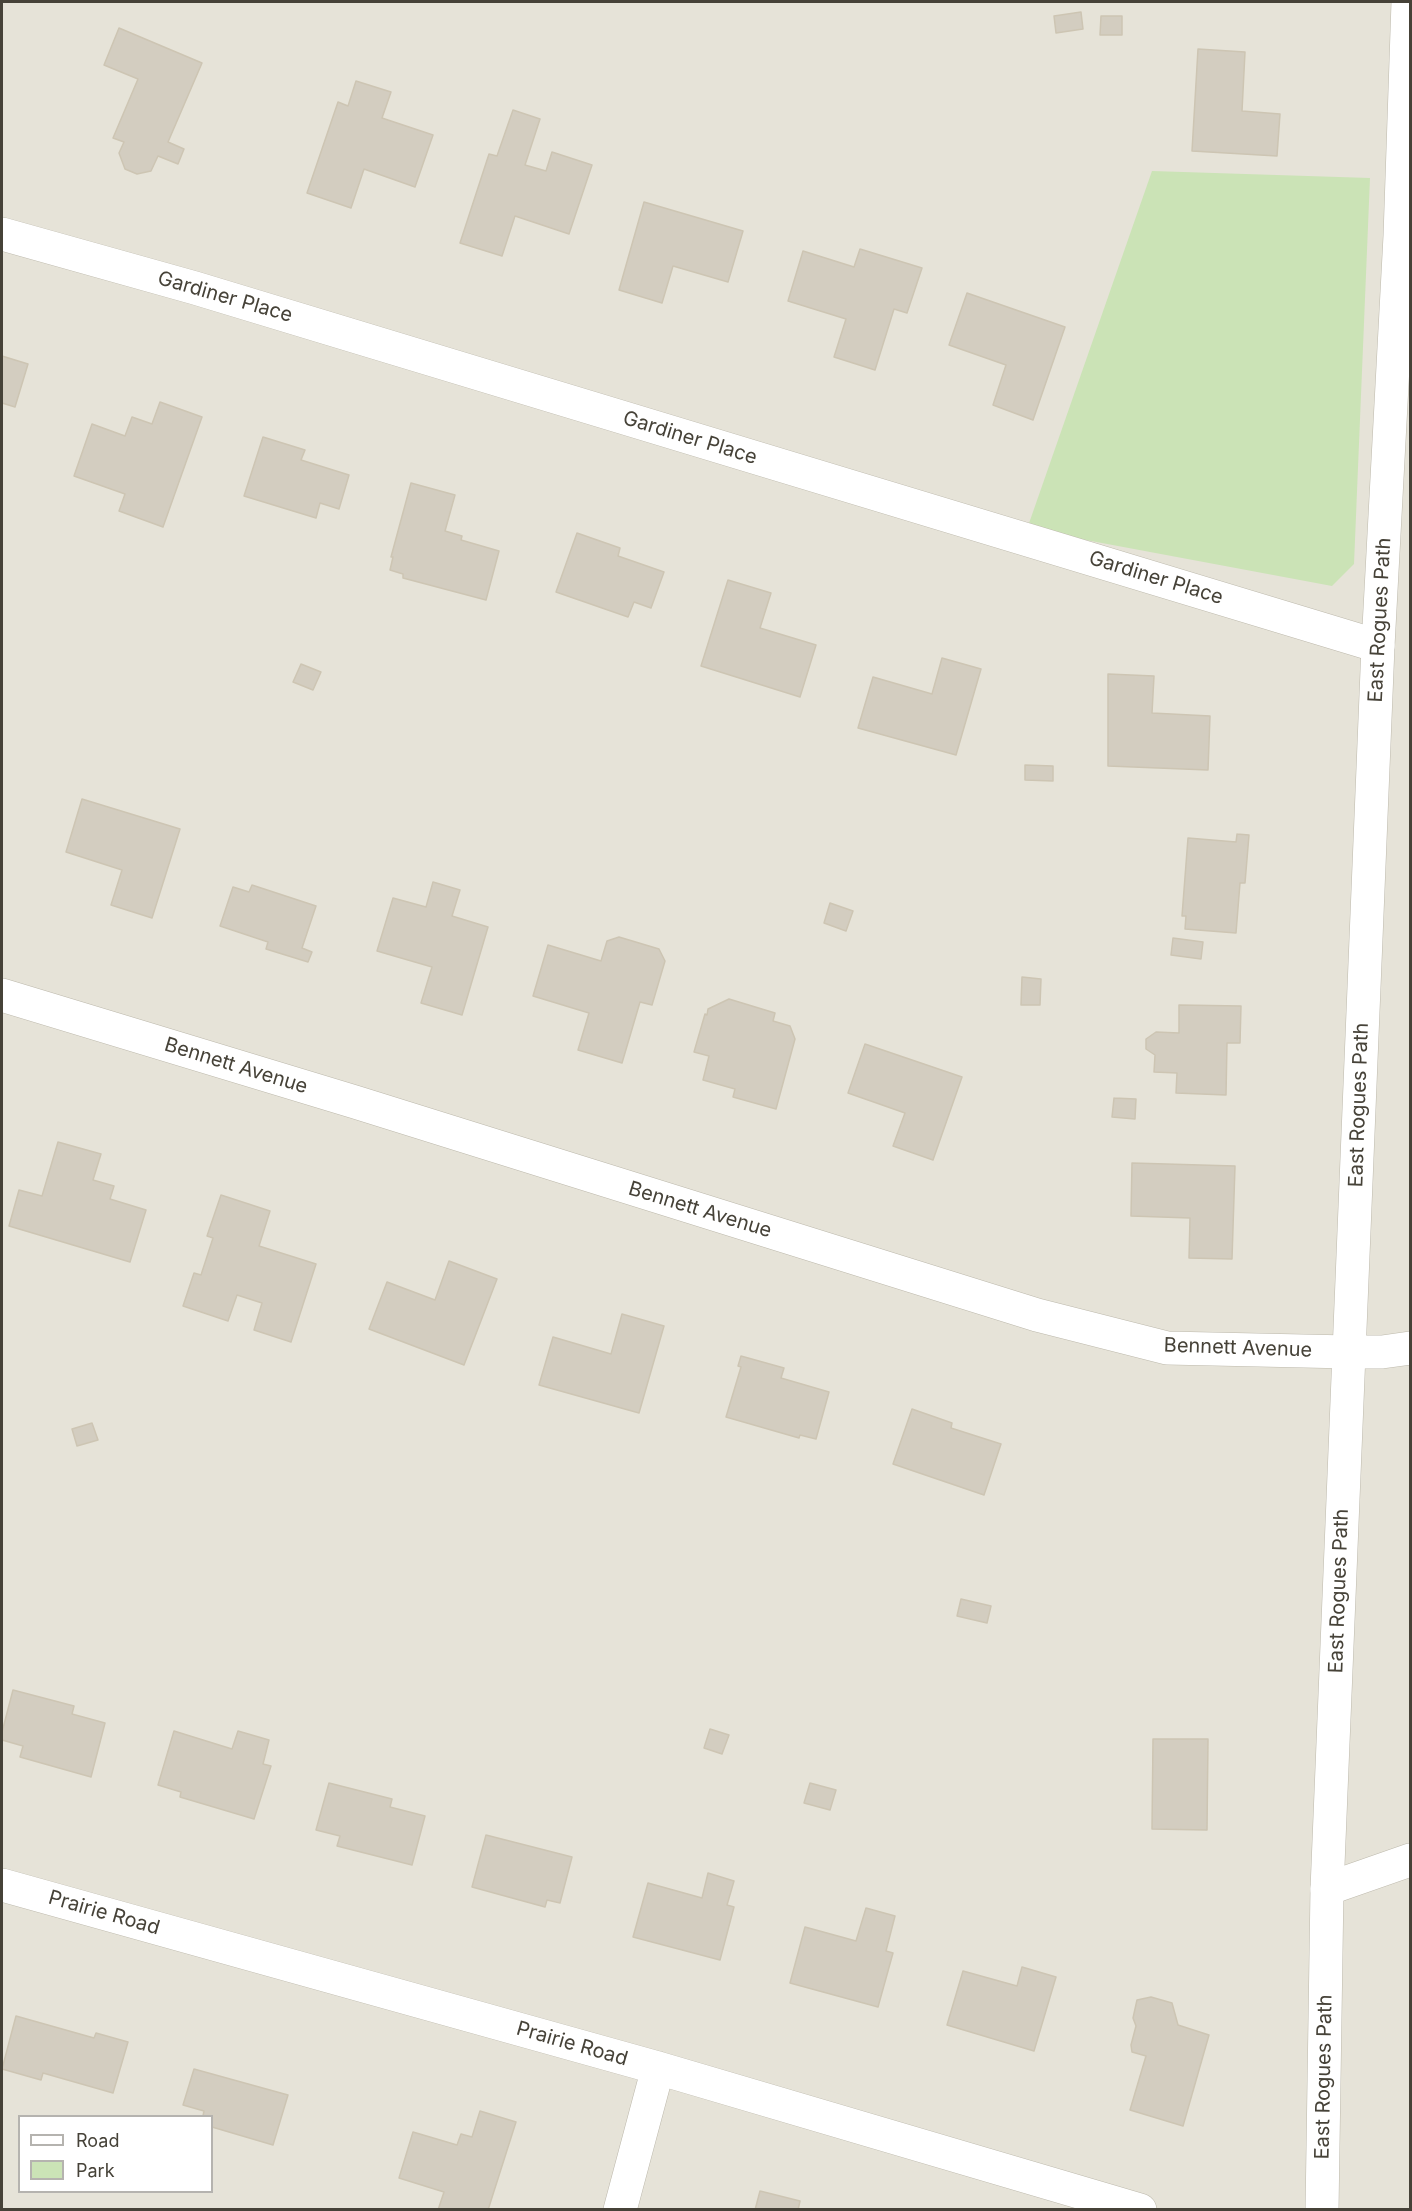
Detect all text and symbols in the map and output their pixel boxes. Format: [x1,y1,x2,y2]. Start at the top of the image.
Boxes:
street label: Gardiner Place [155,266,295,328]
street label: Gardiner Place [620,406,760,470]
street label: East Rogues Path [1364,537,1396,703]
street label: Gardiner Place [1086,546,1226,610]
street label: East Rogues Path [1344,1022,1374,1188]
street label: Bennett Avenue [161,1033,311,1099]
street label: Bennett Avenue [625,1177,775,1243]
street label: Bennett Avenue [1163,1333,1313,1363]
street label: East Rogues Path [1324,1508,1354,1674]
street label: Prairie Road [46,1886,162,1940]
street label: East Rogues Path [1311,1994,1337,2160]
street label: Prairie Road [514,2017,630,2071]
legend [18,2115,213,2193]
text: Road [76,2130,119,2151]
text: Park [76,2160,115,2181]

